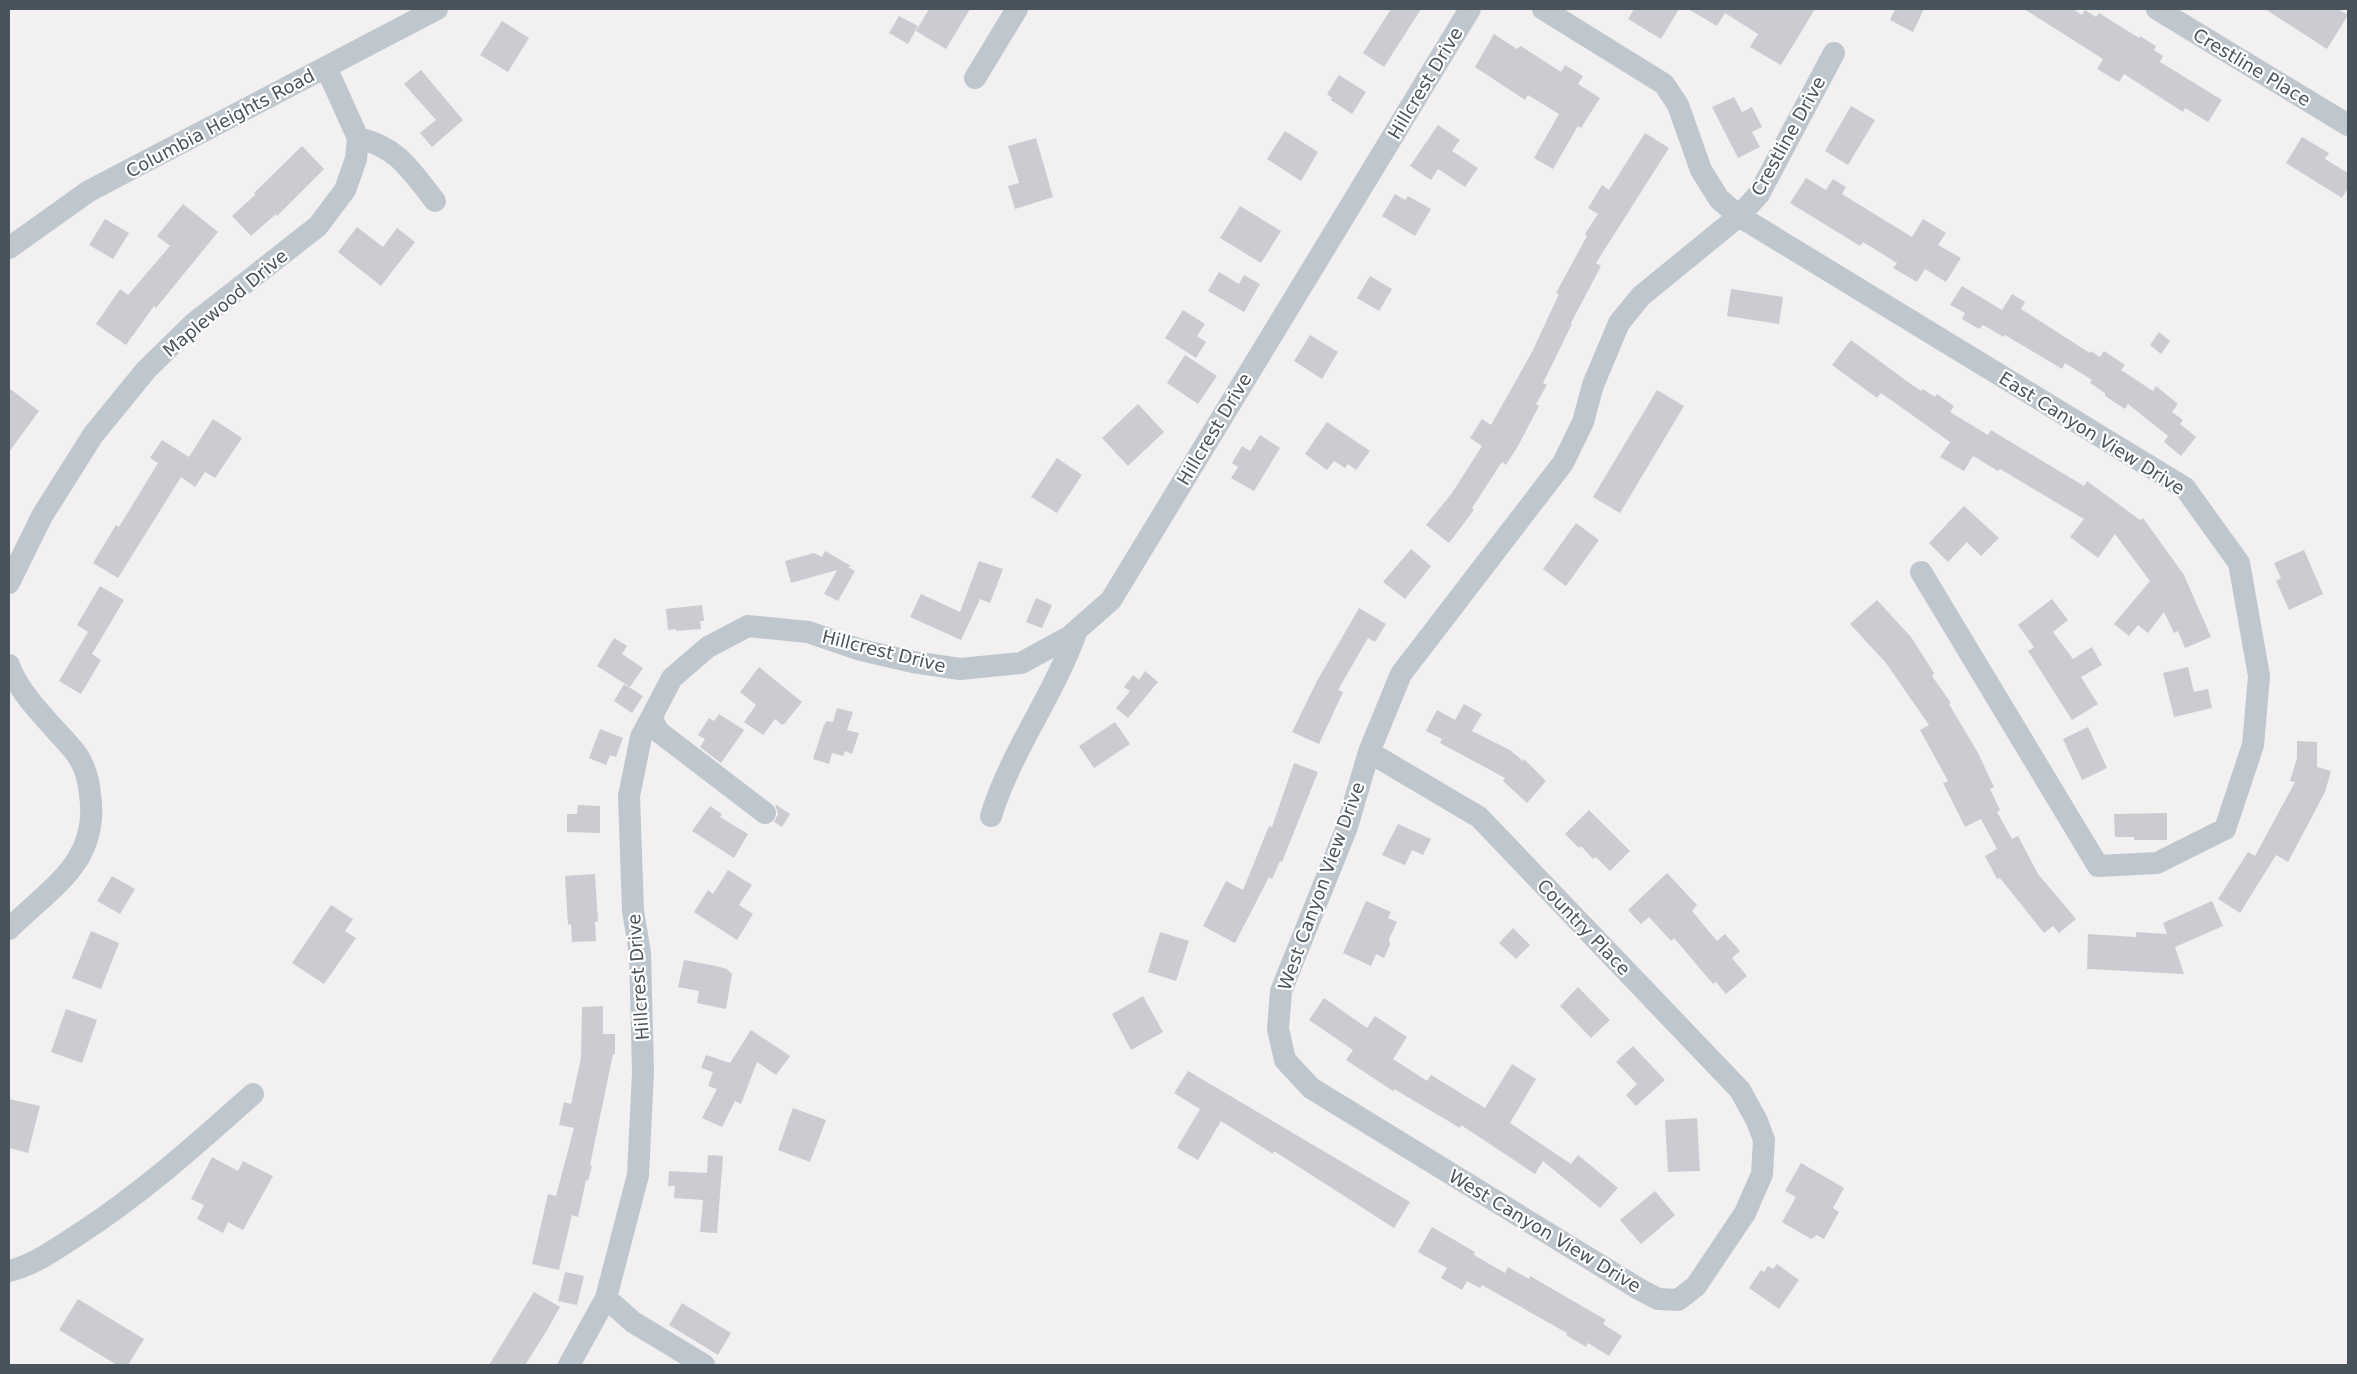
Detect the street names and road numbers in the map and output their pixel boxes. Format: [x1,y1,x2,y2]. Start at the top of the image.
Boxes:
street label: Hillcrest Drive [1383,23,1467,143]
street label: Crestline Place [2190,24,2314,110]
street label: Columbia Heights Road [122,64,318,182]
street label: Crestline Drive [1747,73,1829,199]
street label: Maplewood Drive [159,245,291,361]
street label: East Canyon View Drive [1995,367,2189,499]
street label: Hillcrest Drive [1172,369,1256,489]
street label: Hillcrest Drive [820,625,948,677]
street label: West Canyon View Drive [1273,779,1369,993]
street label: Country Place [1533,875,1635,979]
street label: Hillcrest Drive [623,913,653,1041]
street label: West Canyon View Drive [1445,1165,1645,1297]

